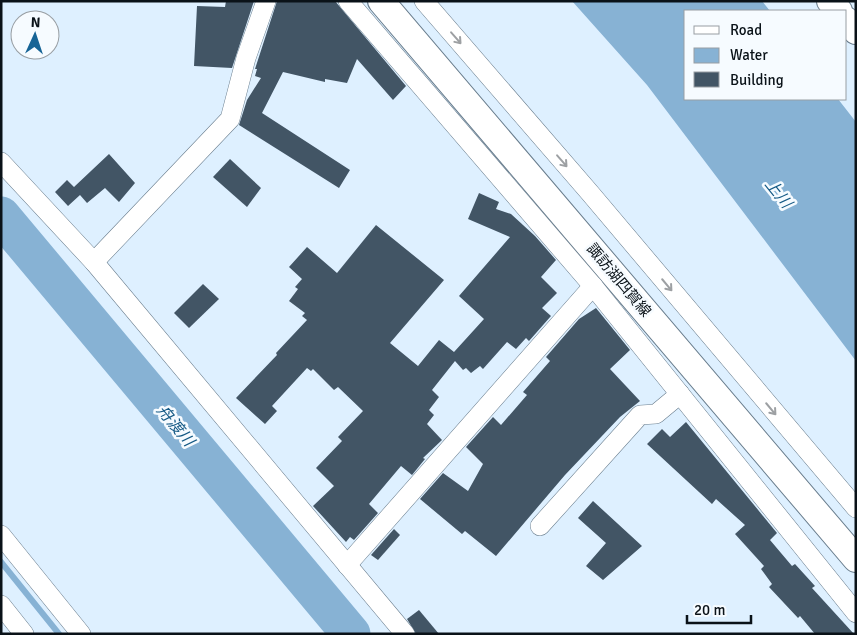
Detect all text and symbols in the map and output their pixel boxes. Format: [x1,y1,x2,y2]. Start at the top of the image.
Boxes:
north arrow [10,10,60,60]
legend [684,10,847,100]
text: N [30,14,41,31]
text: Road [730,21,762,39]
one-way arrow [450,32,461,45]
text: Water [730,46,768,64]
text: Building [730,71,784,89]
one-way arrow [557,154,568,167]
water label: 上川 [760,175,797,214]
street label: 諏訪湖四賀線 [583,240,655,320]
one-way arrow [661,278,672,291]
water label: 舟渡川 [152,401,200,452]
one-way arrow [766,403,777,416]
scale bar [687,592,751,624]
text: 20 m [694,601,725,619]

